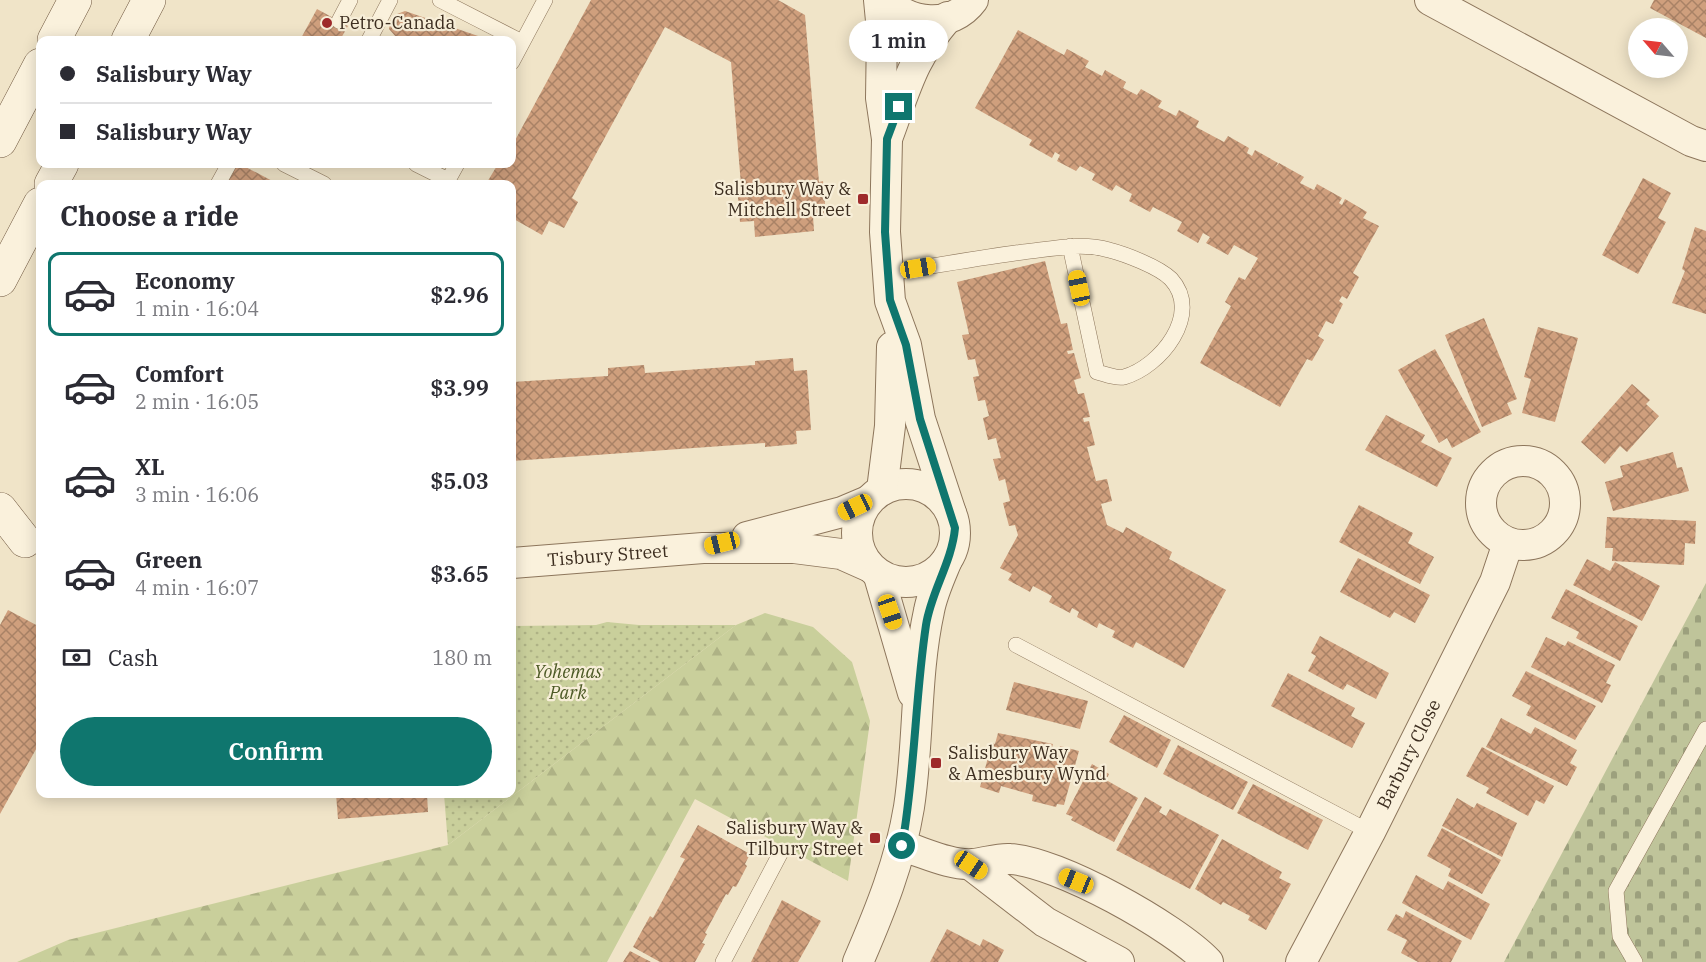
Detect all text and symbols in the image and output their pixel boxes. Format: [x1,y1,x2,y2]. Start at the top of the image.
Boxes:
place label: Petro-Canada [339,11,455,34]
marker: Petro-Canada [320,16,334,30]
north arrow [1628,18,1688,78]
map controls [1628,18,1688,78]
callout: 1 min [850,20,948,62]
text: 1 min [871,27,926,54]
text: Salisbury Way [96,59,252,88]
route end [885,93,912,120]
text: Salisbury Way [96,117,252,146]
place label: Salisbury Way & Mitchell Street [714,177,851,221]
marker: Salisbury Way & Mitchell Street [856,192,870,206]
text: Choose a ride [60,198,239,233]
car [899,256,937,280]
text: Economy [135,266,235,295]
icon: car [63,267,117,321]
car [1066,269,1092,307]
text: $2.96 [430,280,489,309]
text: 1 min · 16:04 [135,295,259,322]
text: Comfort [135,359,224,388]
icon: car [63,360,117,414]
text: $3.99 [430,373,489,402]
text: 2 min · 16:05 [135,388,259,415]
text: XL [135,452,165,481]
icon: car [63,453,117,507]
text: $5.03 [430,466,489,495]
text: 3 min · 16:06 [135,481,259,508]
car [835,491,875,523]
car [702,530,742,556]
street label: Tisbury Street [546,539,669,571]
text: Green [135,545,202,574]
icon: car [63,546,117,600]
text: $3.65 [430,559,489,588]
text: 4 min · 16:07 [135,574,259,601]
car [876,592,904,632]
icon: cash [60,641,93,674]
text: Cash [108,643,159,672]
text: 180 m [432,644,492,671]
park label: Yohemas Park [534,660,602,704]
street label: Barbury Close [1371,695,1445,813]
button: Confirm [60,717,492,786]
place label: Salisbury Way & Amesbury Wynd [948,741,1107,785]
marker: Salisbury Way & Amesbury Wynd [929,756,943,770]
place label: Salisbury Way & Tilbury Street [726,816,863,860]
marker: Salisbury Way & Tilbury Street [868,831,882,845]
route start [888,832,915,859]
car [951,847,991,883]
car [1056,866,1096,896]

